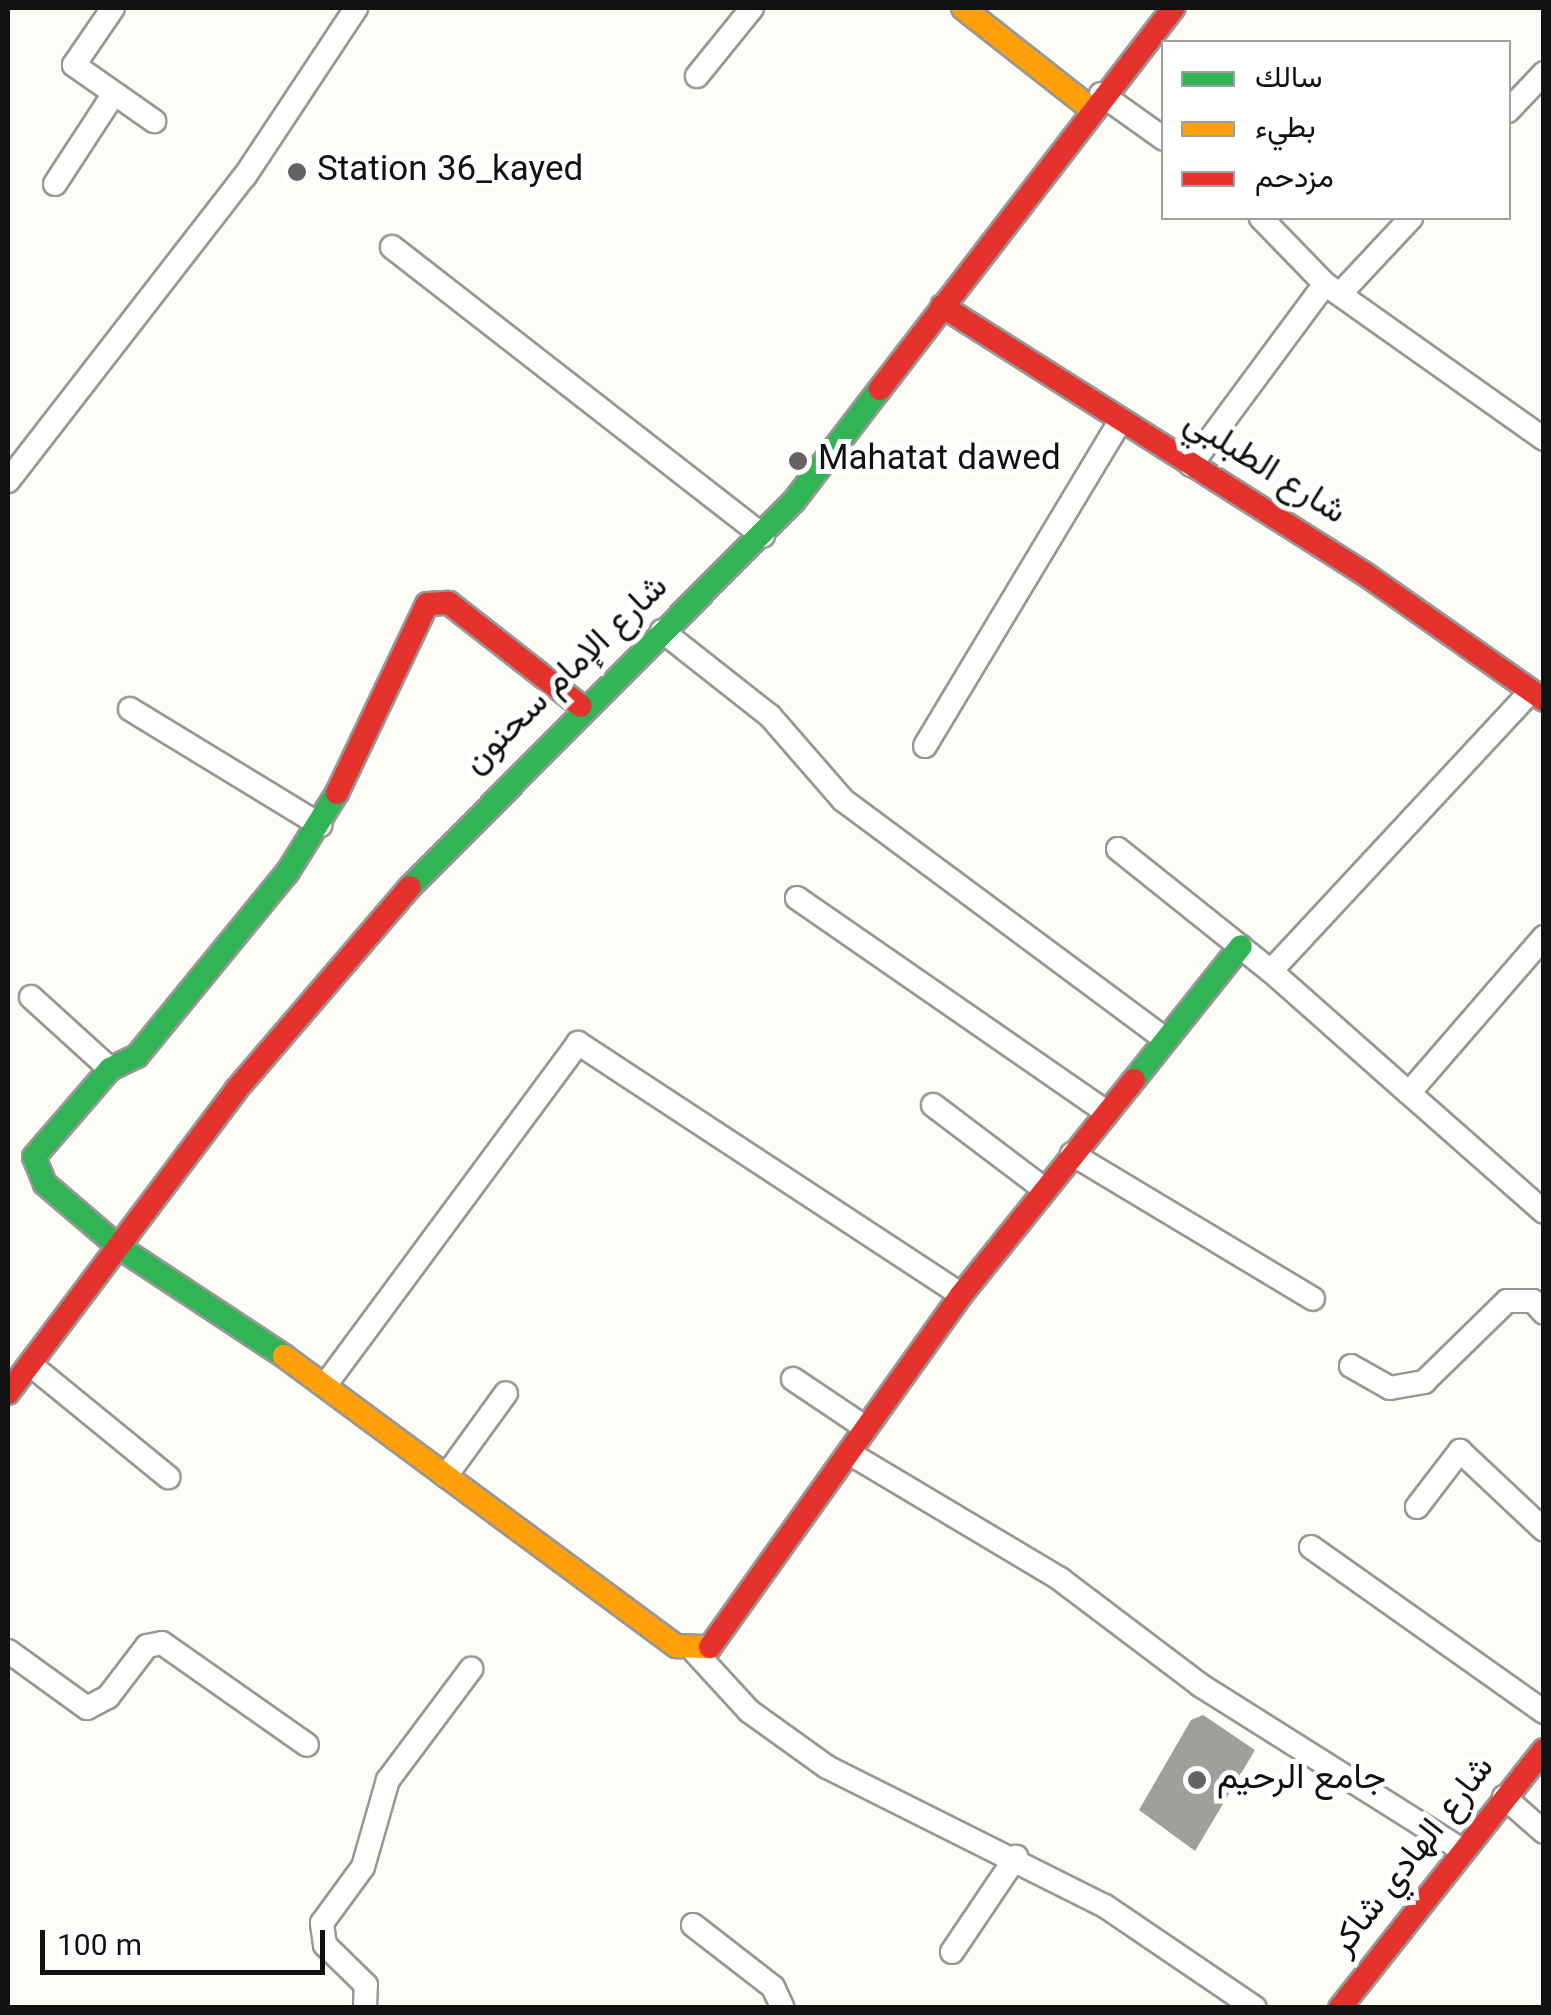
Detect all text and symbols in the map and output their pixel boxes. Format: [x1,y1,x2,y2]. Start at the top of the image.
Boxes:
legend [1161,40,1511,220]
text: سالك [1255,56,1322,103]
text: بطيء [1255,106,1316,153]
place label: Station 36_kayed [317,151,583,193]
text: مزدحم [1255,156,1334,203]
marker: Station 36_kayed [286,161,308,183]
street label: شارع الطبلبي [1175,403,1353,535]
place label: Mahatat dawed [818,440,1061,482]
marker: Mahatat dawed [787,450,809,472]
street label: شارع الإمام سحنون [456,568,678,784]
street label: شارع الهادي شاكر [1323,1749,1505,1965]
place label: جامع الرحيم [1217,1759,1386,1801]
marker: جامع الرحيم [1186,1769,1208,1791]
scale bar [45,1910,330,1972]
text: 100 m [57,1924,142,1971]

